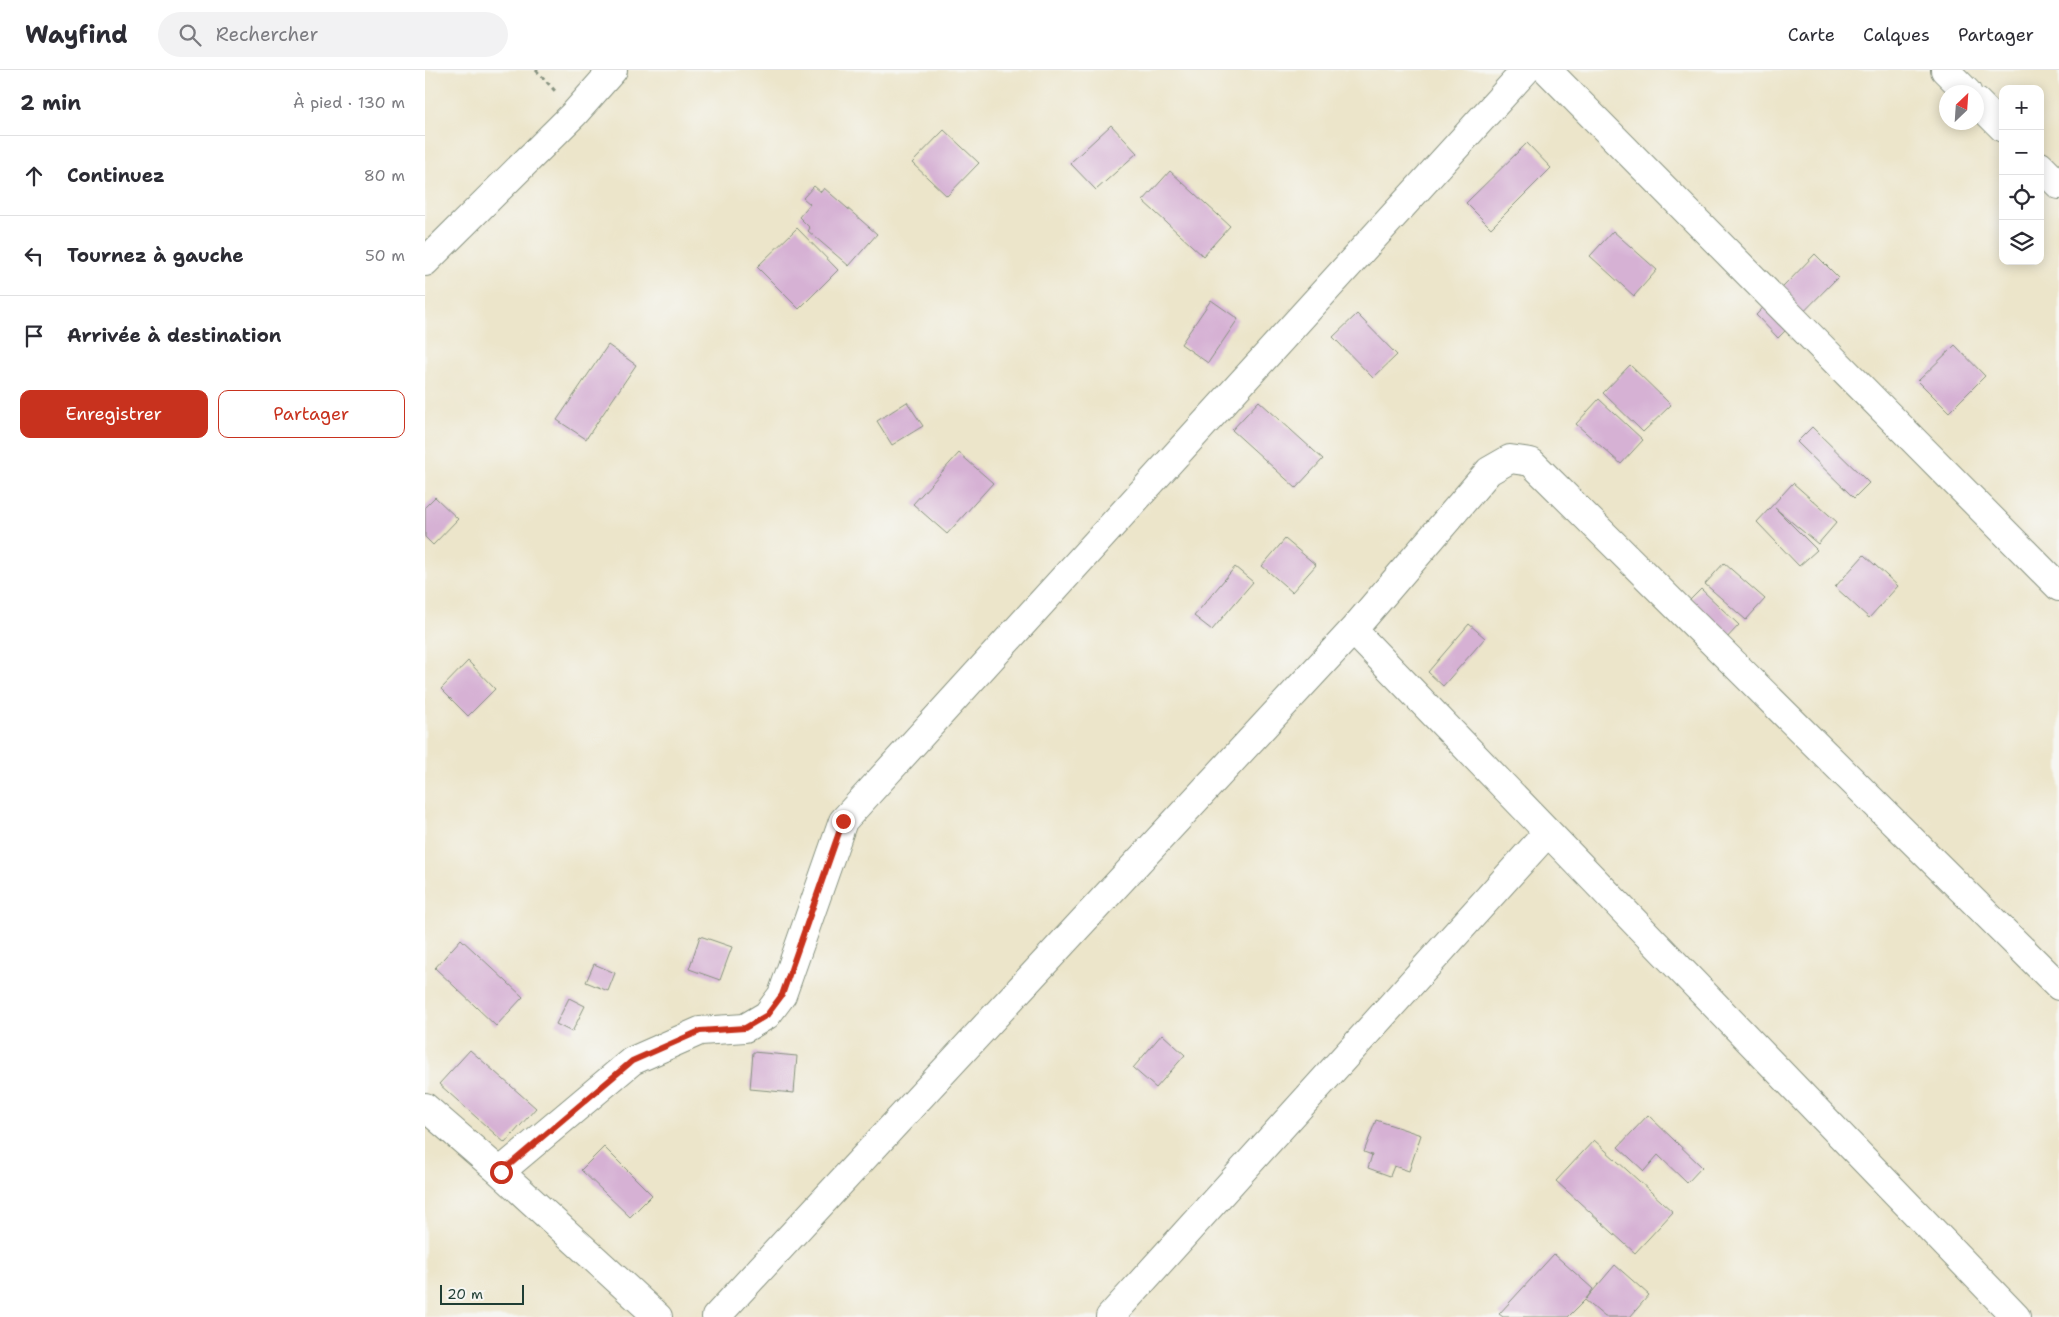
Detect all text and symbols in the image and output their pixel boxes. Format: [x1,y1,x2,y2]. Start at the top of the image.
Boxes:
search box [158,12,508,57]
text: Wayfind [25,19,128,51]
icon: search [176,21,204,49]
text: Rechercher [216,22,318,47]
text: Carte [1788,23,1835,47]
text: Calques [1863,23,1930,47]
text: Partager [1958,23,2034,47]
north arrow [1939,85,1984,130]
map controls [1999,85,2044,265]
button: + [1999,85,2044,130]
text: 2 min [20,89,81,117]
text: À pied · 130 m [293,92,405,113]
button: − [1999,130,2044,175]
icon: ahead [20,162,48,190]
text: Continuez [67,163,165,188]
text: 80 m [364,165,405,186]
button: locate [1999,175,2044,220]
button: layers [1999,220,2044,265]
icon: left [20,242,48,270]
text: Tournez à gauche [67,243,244,268]
text: 50 m [365,245,405,266]
icon: arrive [20,322,48,350]
text: Arrivée à destination [67,323,281,348]
button: Enregistrer [20,390,208,438]
button: Partager [218,390,405,438]
route end [832,810,855,833]
route start [490,1161,513,1184]
scale bar [440,1282,524,1305]
text: 20 m [447,1285,483,1303]

